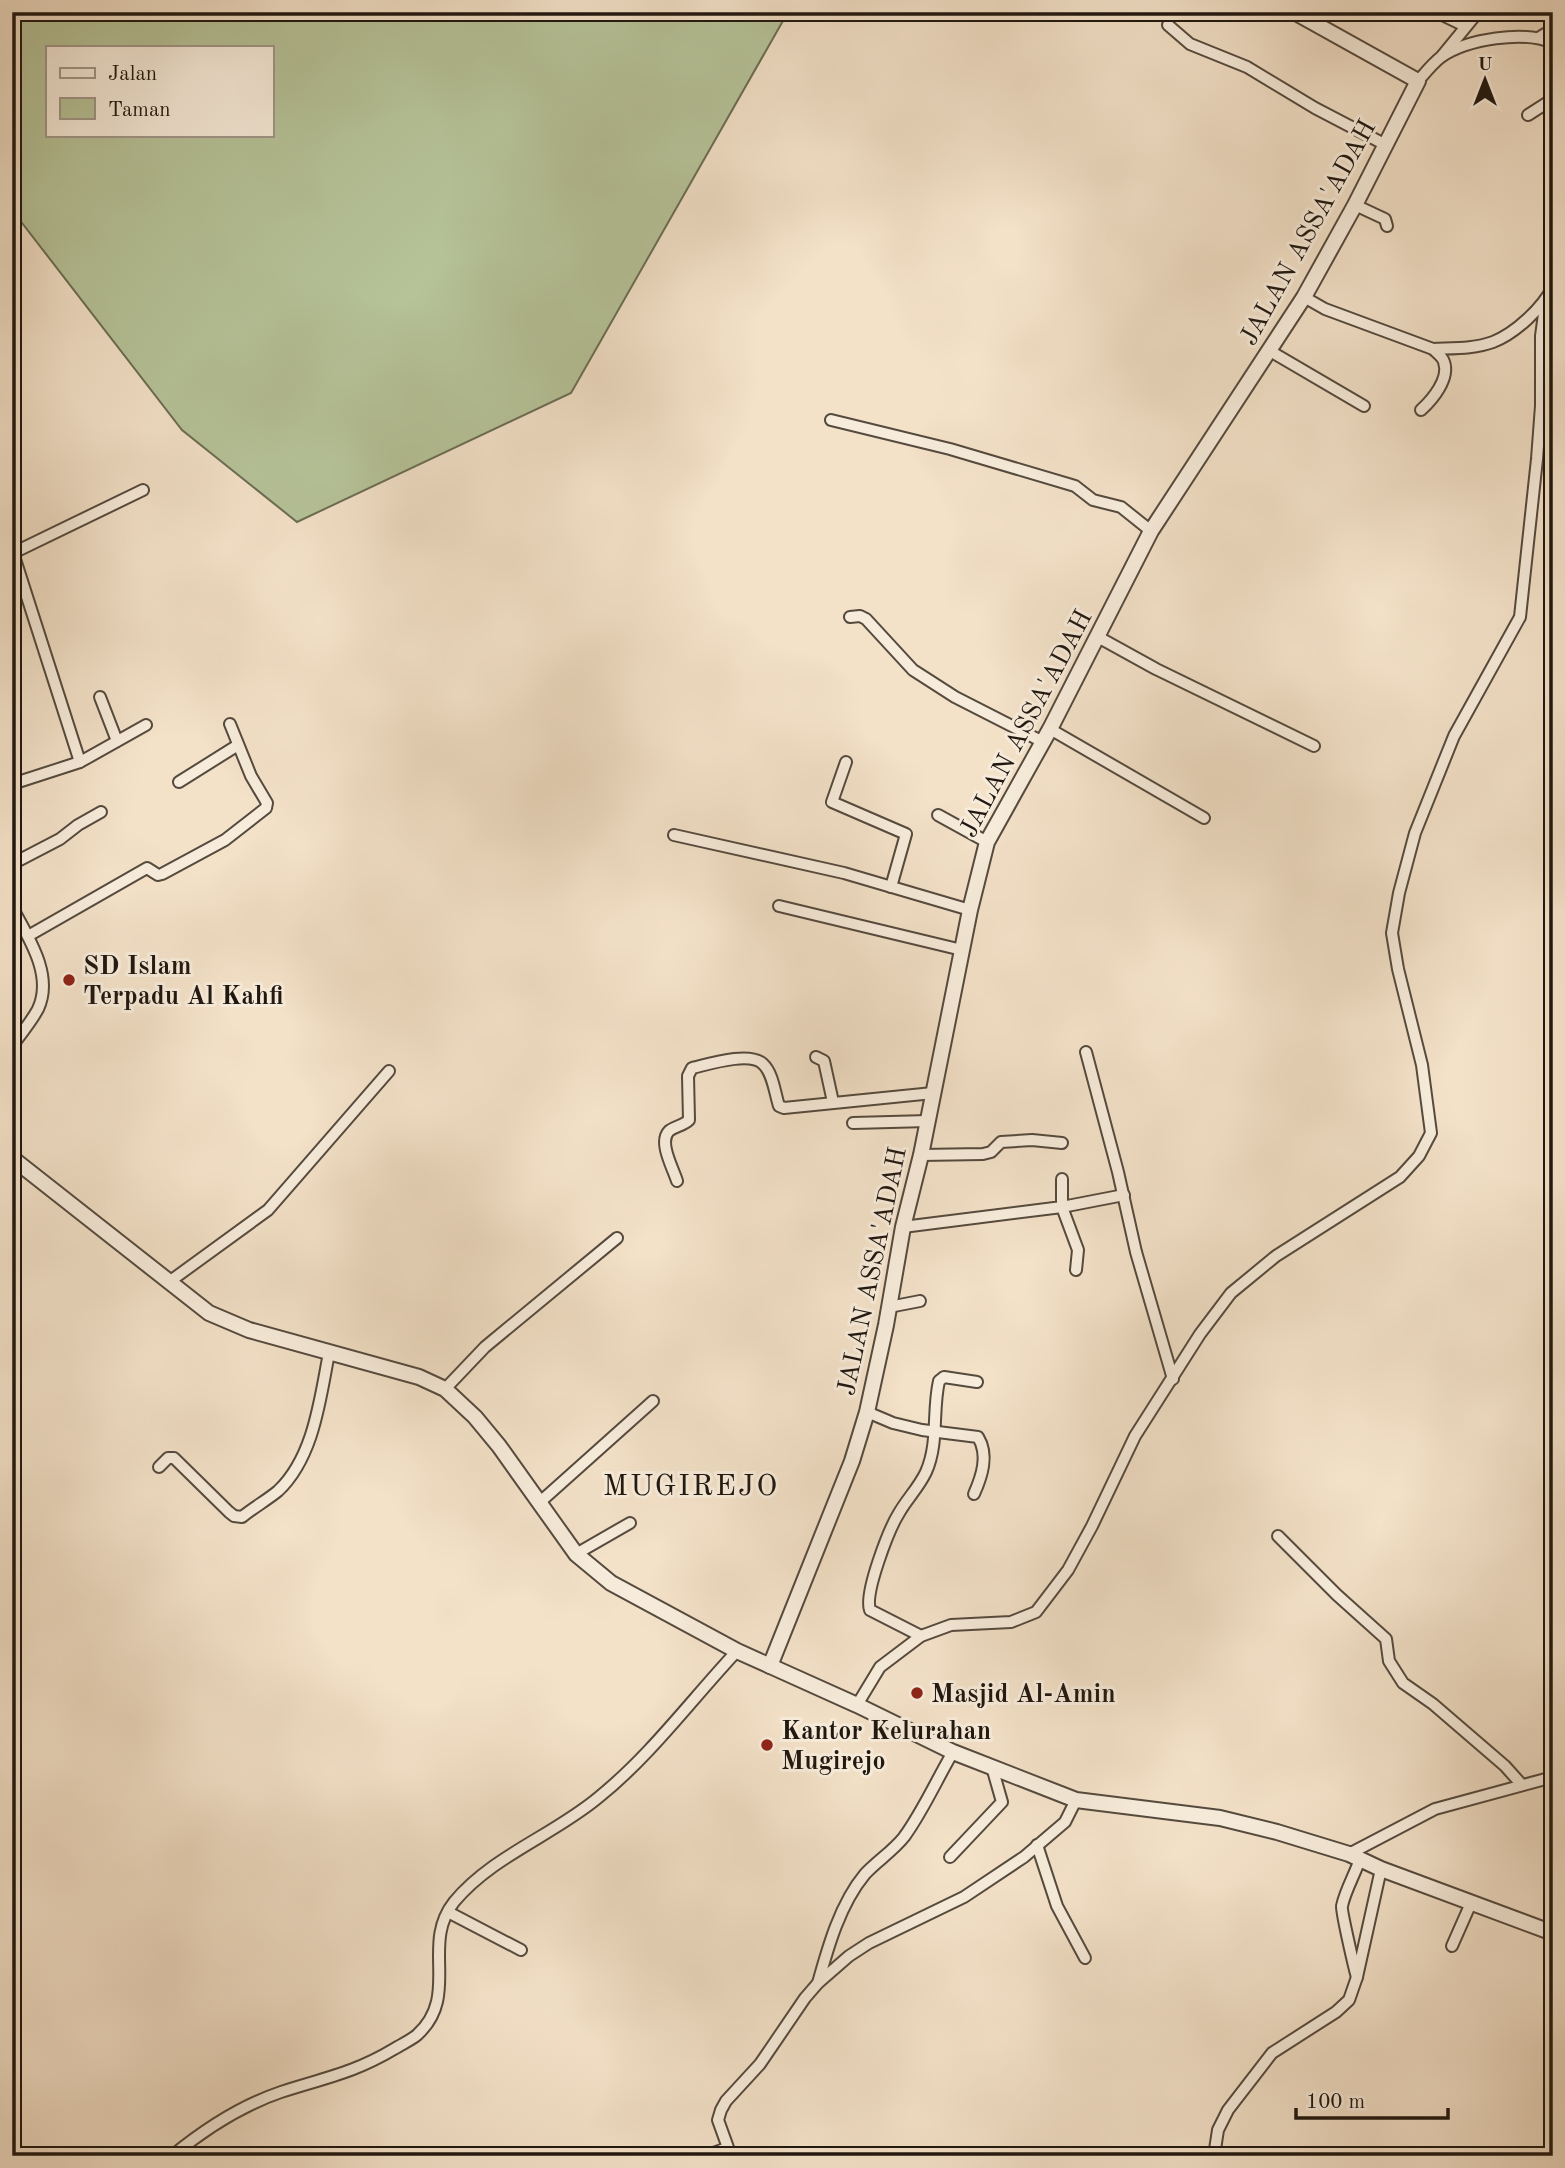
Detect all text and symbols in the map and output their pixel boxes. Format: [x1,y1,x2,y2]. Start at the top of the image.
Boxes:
legend [46,46,273,136]
north arrow [1450,46,1520,116]
text: U [1477,56,1493,75]
text: Jalan [108,64,157,85]
text: Taman [108,100,171,121]
street label: JALAN ASSA'ADAH [1236,116,1382,350]
street label: JALAN ASSA'ADAH [956,606,1098,842]
place label: SD Islam Terpadu Al Kahfi [83,954,284,1010]
marker: SD Islam Terpadu Al Kahfi [61,972,77,988]
street label: JALAN ASSA'ADAH [834,1145,912,1398]
district label: MUGIREJO [603,1472,779,1502]
place label: Masjid Al-Amin [931,1682,1116,1708]
marker: Masjid Al-Amin [909,1685,925,1701]
place label: Kantor Kelurahan Mugirejo [781,1719,991,1775]
marker: Kantor Kelurahan Mugirejo [759,1737,775,1753]
scale bar [1296,2077,1448,2121]
text: 100 m [1306,2092,1365,2113]

